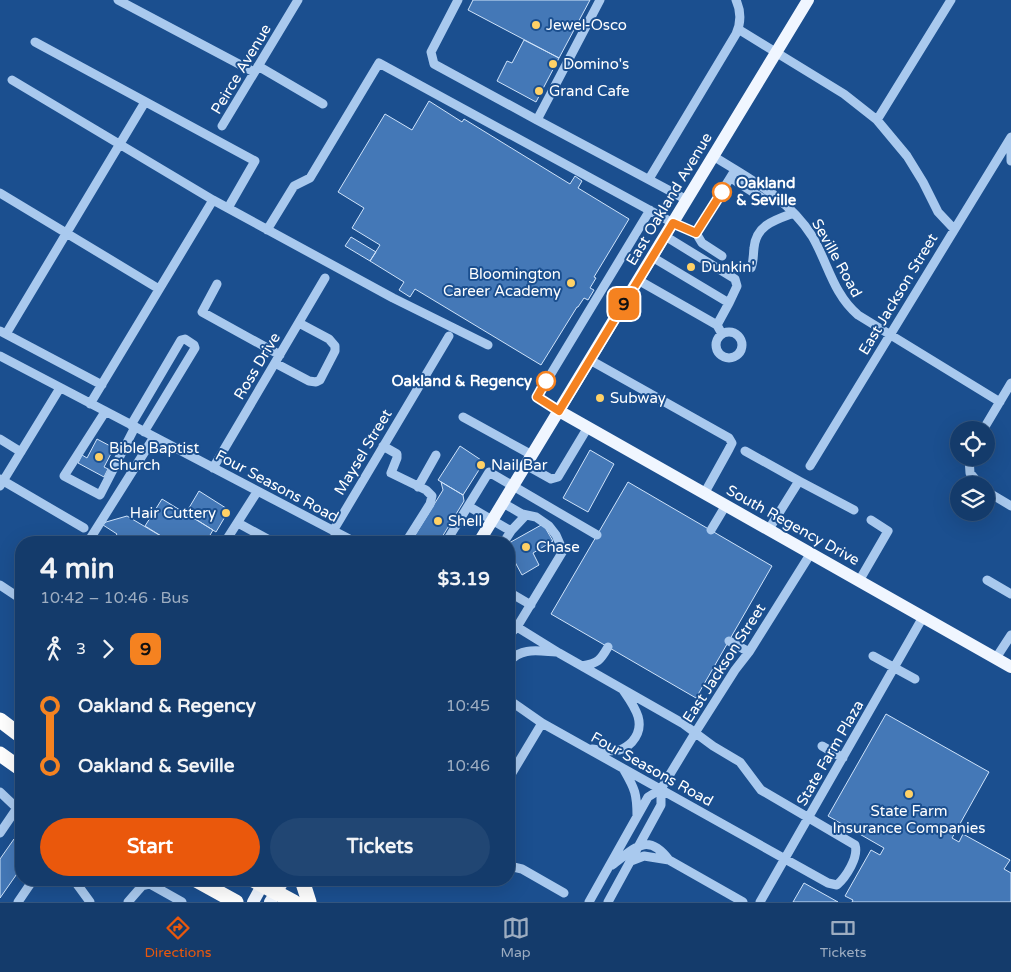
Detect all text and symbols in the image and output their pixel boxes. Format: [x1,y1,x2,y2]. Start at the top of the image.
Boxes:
place label: Jewel-Osco [546,16,627,34]
marker: Jewel-Osco [530,19,542,31]
street label: Peirce Avenue [207,21,275,117]
place label: Domino's [563,55,629,73]
marker: Domino's [547,58,559,70]
place label: Grand Cafe [549,82,629,100]
marker: Grand Cafe [533,85,545,97]
street label: East Oakland Avenue [622,129,716,269]
place label: Oakland & Seville [736,174,797,209]
marker: Oakland & Seville [712,182,732,202]
street label: Seville Road [808,216,866,300]
street label: East Jackson Street [855,230,941,358]
place label: Dunkin' [701,258,755,276]
marker: Dunkin' [685,261,697,273]
place label: Bloomington Career Academy [443,265,561,300]
marker: Bloomington Career Academy [565,277,577,289]
line badge: 9 [608,288,640,320]
text: 9 [618,293,630,315]
street label: Ross Drive [230,329,284,403]
marker: Oakland & Regency [536,371,556,391]
place label: Oakland & Regency [392,372,532,391]
place label: Subway [610,389,666,407]
marker: Subway [594,392,606,404]
street label: Maysel Street [330,406,396,498]
map controls [950,421,995,521]
button: locate [950,421,995,466]
place label: Bible Baptist Church [109,439,199,474]
street label: Four Seasons Road [212,446,342,526]
marker: Bible Baptist Church [93,451,105,463]
place label: Nail Bar [491,456,548,474]
marker: Nail Bar [475,459,487,471]
button: layers [950,476,995,521]
street label: South Regency Drive [723,481,863,569]
place label: Hair Cuttery [130,504,216,522]
marker: Hair Cuttery [220,507,232,519]
place label: Shell [448,512,482,530]
marker: Shell [432,515,444,527]
place label: Chase [536,538,580,556]
marker: Chase [520,541,532,553]
text: 4 min [40,552,115,586]
text: $3.19 [438,568,490,590]
text: 10:42 – 10:46 · Bus [40,588,189,608]
street label: East Jackson Street [679,600,769,726]
icon: walk [40,635,68,663]
icon: forward [94,635,122,663]
text: 9 [140,638,151,660]
text: 3 [76,639,86,659]
text: Oakland & Regency [78,695,256,717]
text: 10:45 [446,696,490,716]
street label: State Farm Plaza [793,697,867,809]
street label: Four Seasons Road [588,728,716,810]
text: Oakland & Seville [78,755,234,777]
text: 10:46 [446,756,490,776]
marker: State Farm Insurance Companies [903,788,915,800]
place label: State Farm Insurance Companies [833,802,985,837]
button: Start [40,818,260,876]
button: Tickets [270,818,490,876]
tab: Directions [144,914,211,961]
tab: Map [500,914,531,961]
tab: Tickets [820,914,867,961]

